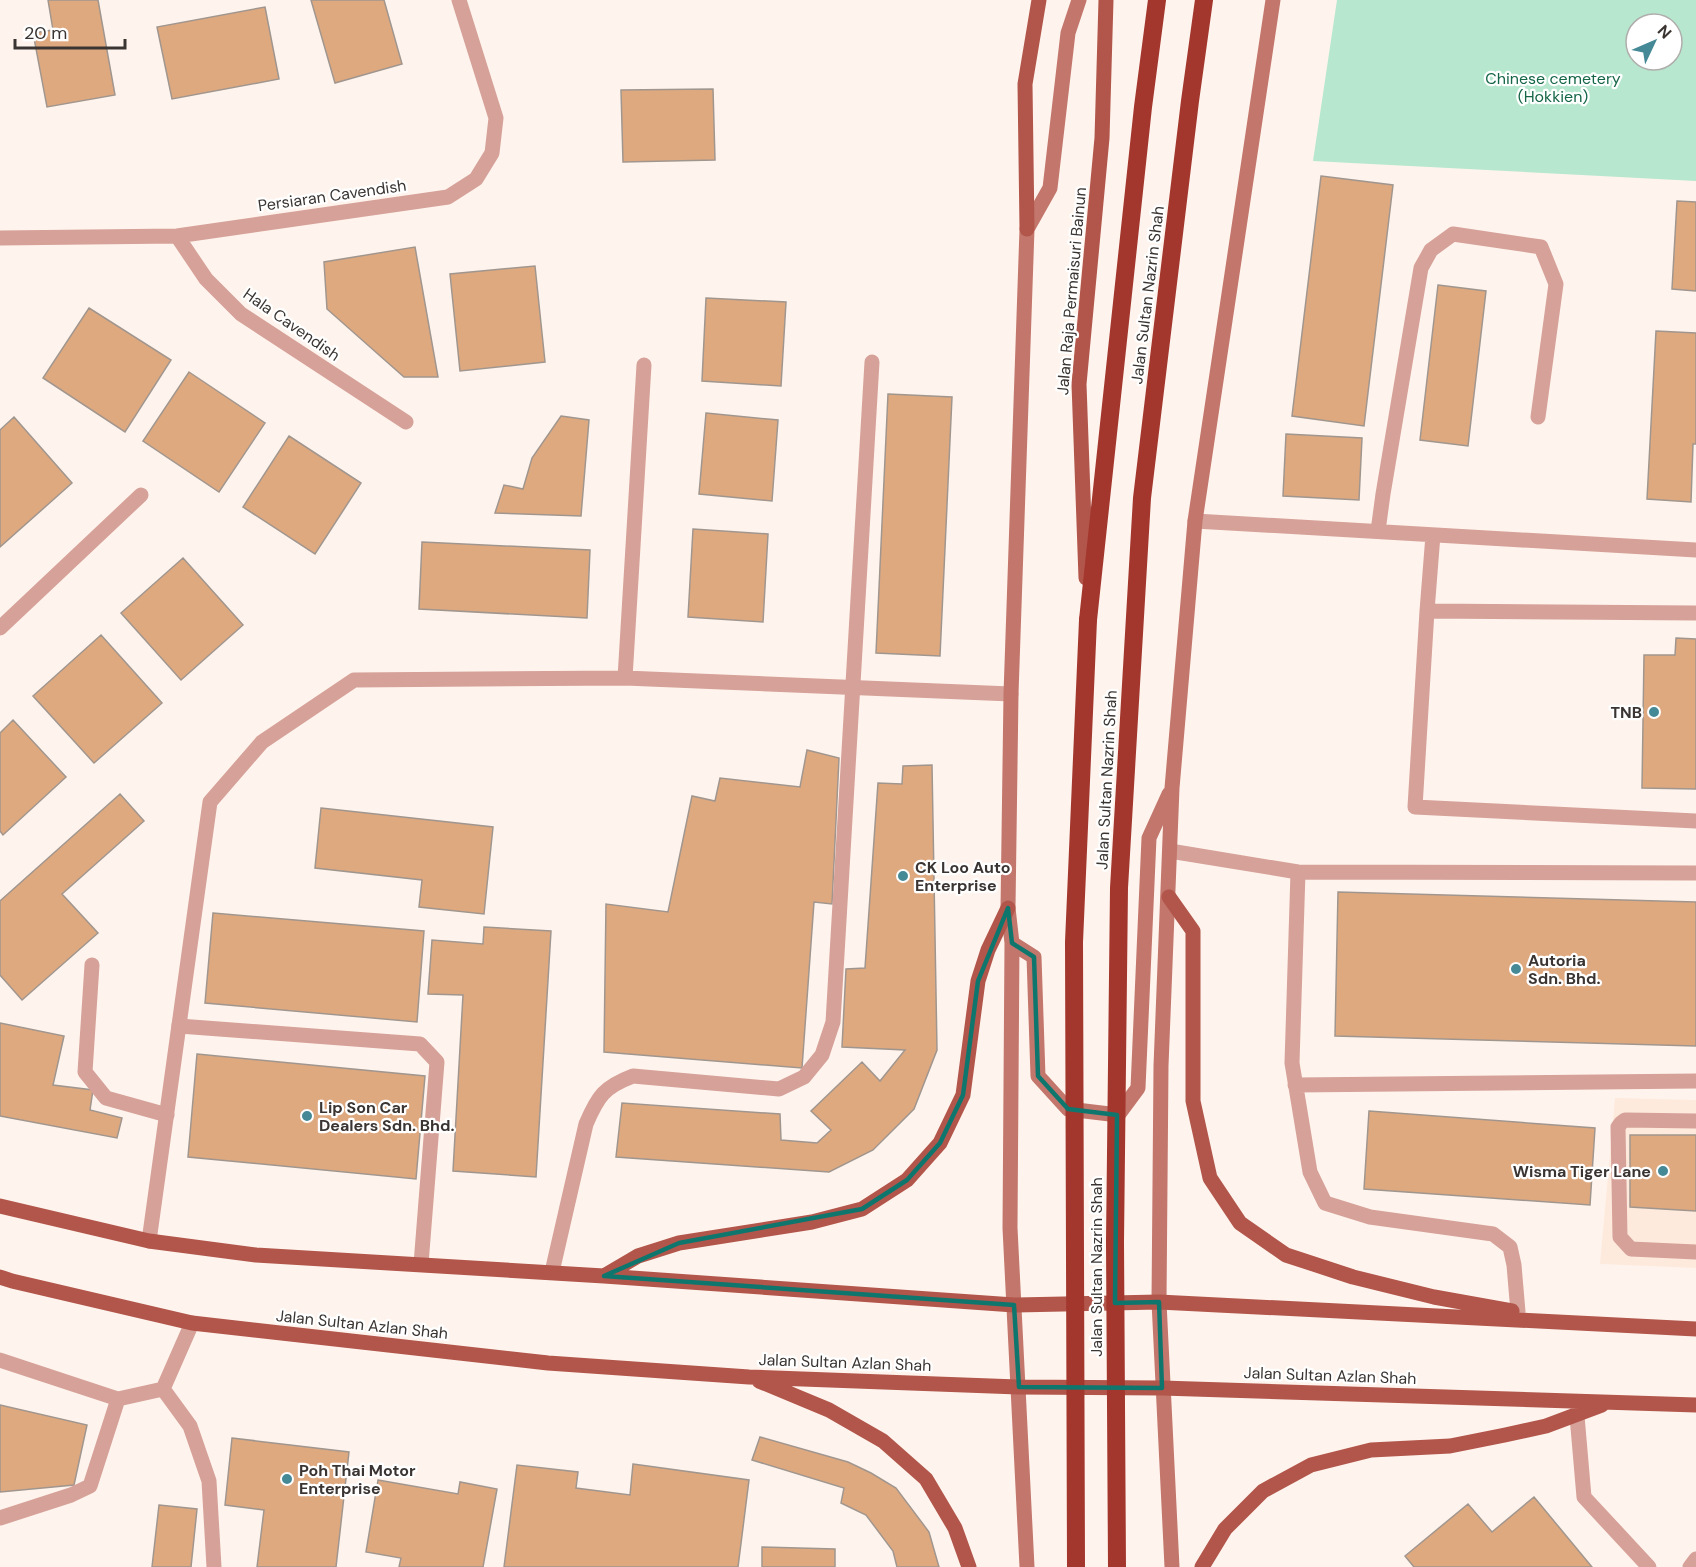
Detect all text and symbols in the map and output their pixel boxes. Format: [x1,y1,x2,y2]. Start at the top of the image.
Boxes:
scale bar [15,12,124,50]
north arrow [1624,12,1684,72]
text: N [1653,20,1676,43]
text: 20 m [24,21,67,45]
park label: Chinese cemetery (Hokkien) [1485,68,1621,107]
street label: Persiaran Cavendish [256,175,408,216]
street label: Jalan Raja Permaisuri Bainun [1052,186,1091,396]
street label: Jalan Sultan Nazrin Shah [1126,205,1169,385]
street label: Hala Cavendish [239,283,344,366]
street label: Jalan Sultan Nazrin Shah [1091,690,1122,870]
place label: TNB [1611,702,1642,723]
marker: TNB [1647,705,1661,719]
place label: CK Loo Auto Enterprise [915,857,1010,896]
marker: CK Loo Auto Enterprise [896,869,910,883]
place label: Autoria Sdn. Bhd. [1528,950,1600,989]
marker: Autoria Sdn. Bhd. [1509,962,1523,976]
place label: Lip Son Car Dealers Sdn. Bhd. [319,1097,454,1136]
marker: Lip Son Car Dealers Sdn. Bhd. [300,1109,314,1123]
place label: Wisma Tiger Lane [1513,1161,1651,1182]
marker: Wisma Tiger Lane [1656,1164,1670,1178]
street label: Jalan Sultan Nazrin Shah [1086,1177,1107,1357]
street label: Jalan Sultan Azlan Shah [275,1305,449,1344]
street label: Jalan Sultan Azlan Shah [758,1349,932,1376]
street label: Jalan Sultan Azlan Shah [1243,1362,1417,1389]
place label: Poh Thai Motor Enterprise [299,1460,416,1499]
marker: Poh Thai Motor Enterprise [280,1472,294,1486]

